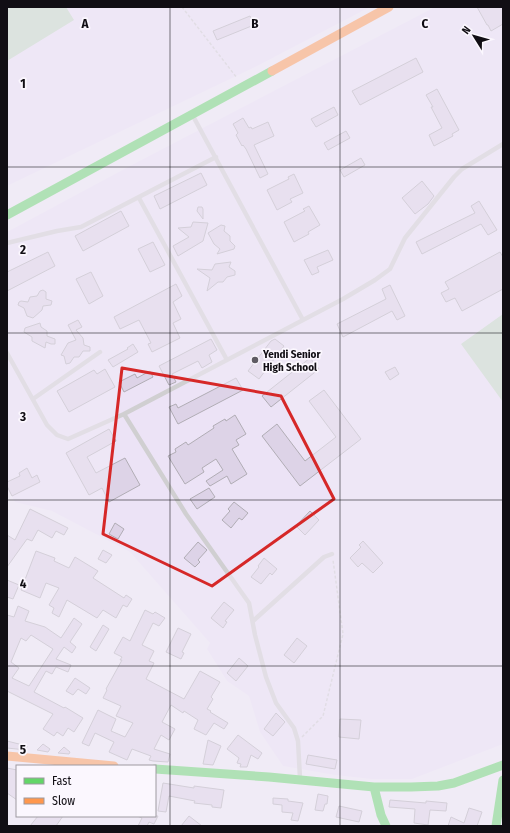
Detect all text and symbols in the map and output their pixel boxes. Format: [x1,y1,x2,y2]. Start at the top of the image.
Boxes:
text: A [80,16,89,31]
text: B [251,16,259,31]
text: C [422,16,429,31]
north arrow [454,16,494,56]
text: N [459,24,474,37]
text: 1 [20,76,26,91]
text: 2 [19,242,26,257]
place label: Yendi Senior High School [262,348,321,374]
marker: Yendi Senior High School [250,355,260,365]
text: 3 [19,409,26,424]
text: 4 [20,576,27,591]
text: 5 [20,742,26,757]
legend [16,765,156,817]
text: Fast [52,774,71,788]
text: Slow [52,794,75,808]

